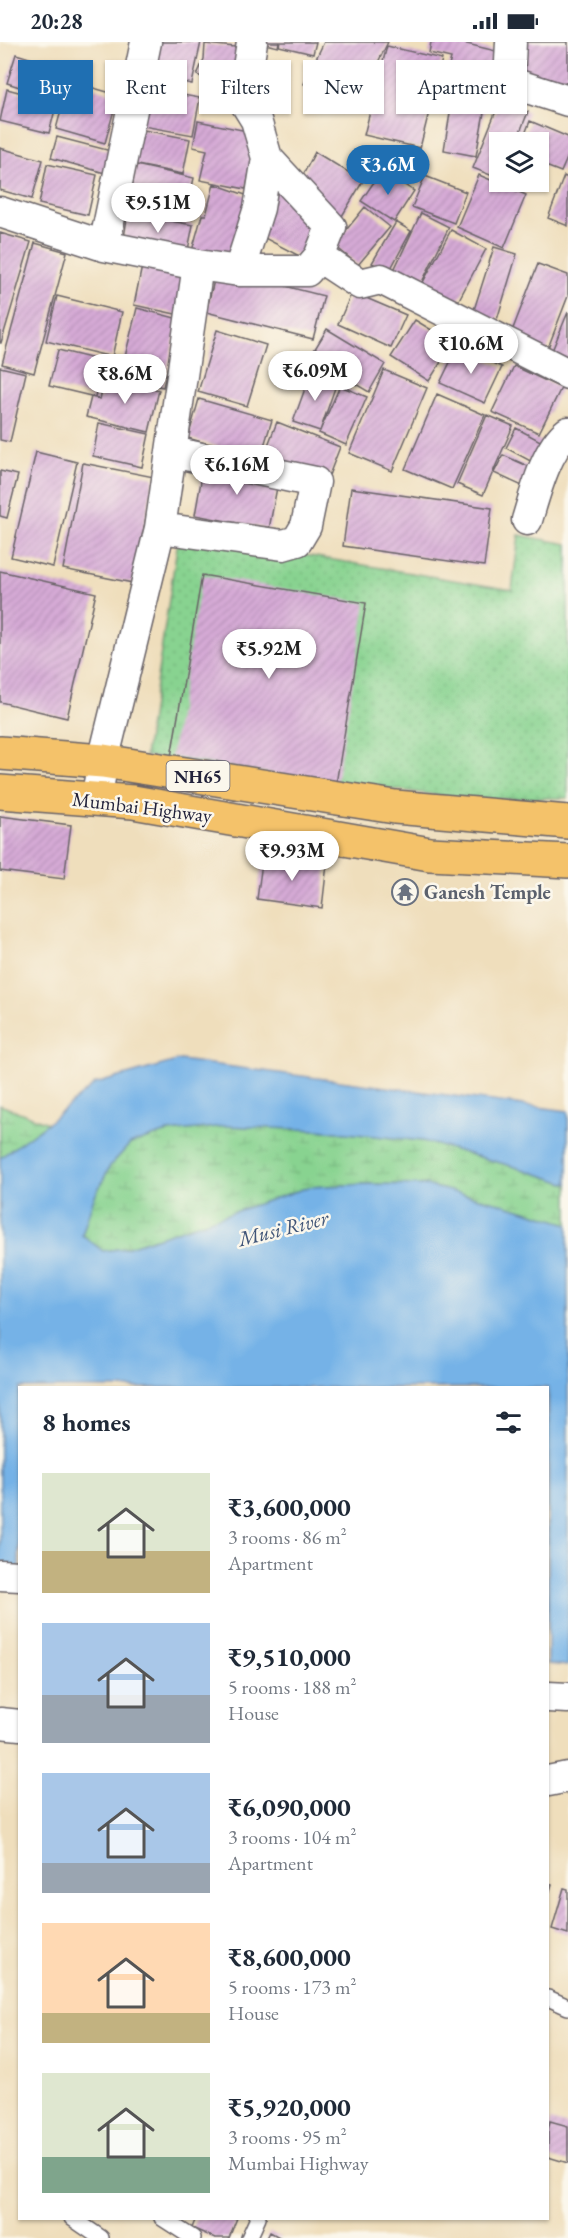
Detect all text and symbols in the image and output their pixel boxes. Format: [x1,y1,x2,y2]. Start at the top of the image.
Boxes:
text: 20:28 [30,7,83,36]
chip: Buy [18,60,93,114]
chip: Rent [105,60,187,114]
chip: Filters [199,60,291,114]
chip: New [303,60,384,114]
chip: Apartment [396,60,527,114]
map controls [489,132,549,192]
button: layers [489,132,549,192]
pin: ₹3.6M [346,145,430,196]
text: ₹3.6M [361,151,416,177]
pin: ₹9.51M [109,183,207,234]
text: ₹9.51M [125,189,191,215]
pin: ₹10.6M [422,324,520,375]
text: ₹10.6M [438,330,504,356]
pin: ₹6.09M [266,351,364,402]
pin: ₹8.6M [83,354,167,405]
text: ₹6.09M [282,357,348,383]
text: ₹8.6M [98,360,153,386]
pin: ₹6.16M [188,445,286,496]
text: ₹6.16M [204,451,270,477]
pin: ₹5.92M [220,629,318,680]
text: ₹5.92M [236,635,302,661]
road number: NH65 [166,761,230,791]
street label: Mumbai Highway [71,786,214,828]
pin: ₹9.93M [243,831,341,882]
text: ₹9.93M [259,837,325,863]
temple icon: Ganesh Temple [390,877,420,907]
place label: Ganesh Temple [424,879,551,905]
water label: Musi River [233,1204,332,1253]
text: 8 homes [42,1405,131,1439]
icon: filters [492,1406,525,1439]
text: ₹3,600,000 [228,1490,351,1524]
icon: home [90,1497,162,1569]
text: 3 rooms · 86 m² [228,1524,347,1550]
text: Apartment [228,1550,313,1576]
text: ₹9,510,000 [228,1640,351,1674]
icon: home [90,1647,162,1719]
text: 5 rooms · 188 m² [228,1674,356,1700]
text: House [228,1700,279,1726]
text: ₹6,090,000 [228,1790,351,1824]
icon: home [90,1797,162,1869]
text: 3 rooms · 104 m² [228,1824,356,1850]
text: Apartment [228,1850,313,1876]
text: ₹8,600,000 [228,1940,351,1974]
icon: home [90,1947,162,2019]
text: 5 rooms · 173 m² [228,1974,356,2000]
text: House [228,2000,279,2026]
text: ₹5,920,000 [228,2090,351,2124]
icon: home [90,2097,162,2169]
text: 3 rooms · 95 m² [228,2124,347,2150]
text: Mumbai Highway [228,2150,368,2176]

